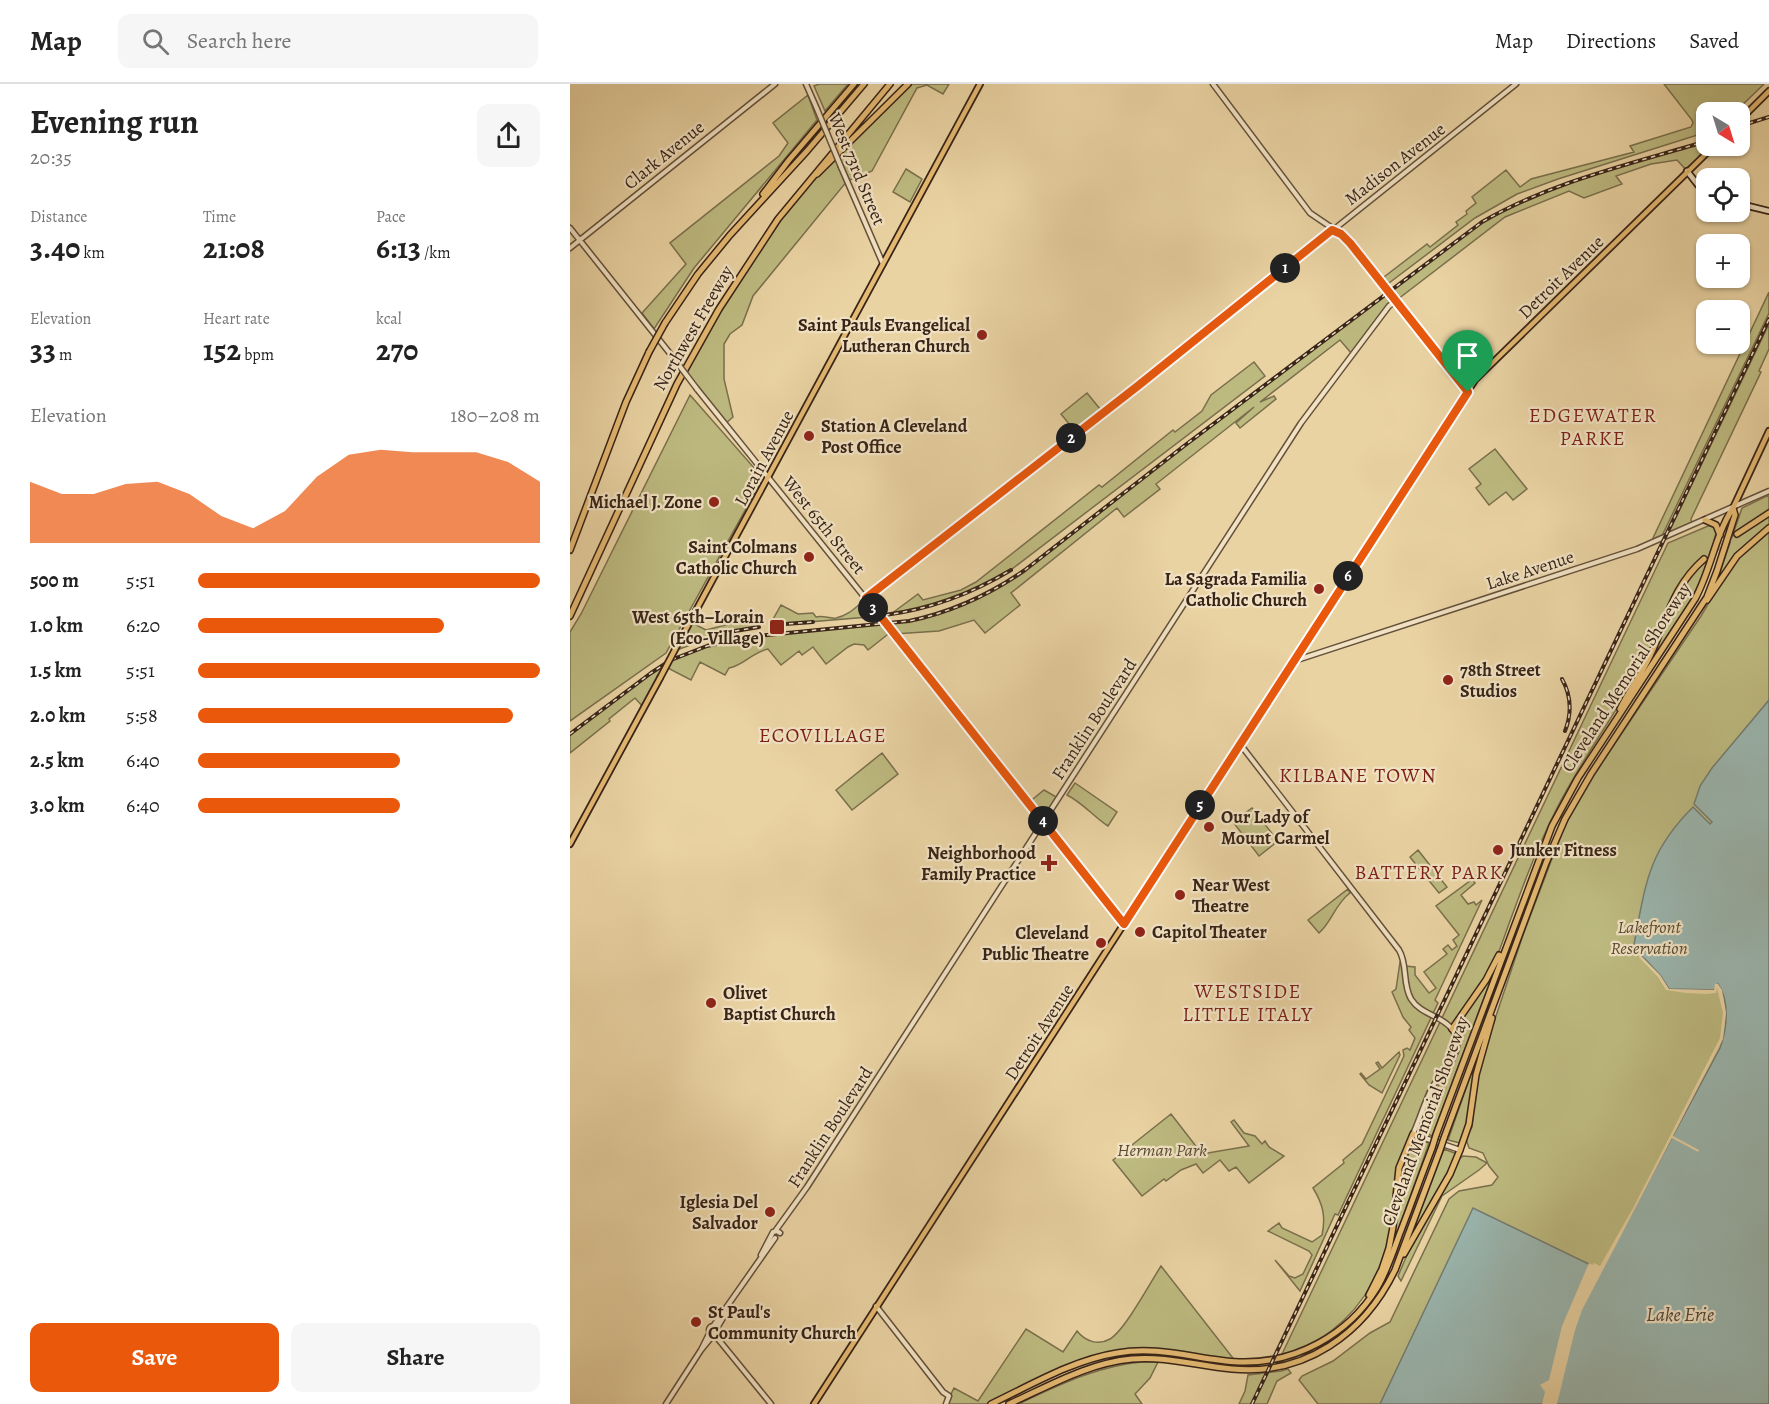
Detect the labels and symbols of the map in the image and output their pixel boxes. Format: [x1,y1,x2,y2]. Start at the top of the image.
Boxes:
north arrow [1696,102,1750,156]
street label: West 73rd Street [822,108,891,229]
street label: Clark Avenue [619,115,709,195]
street label: Madison Avenue [1340,117,1450,211]
street label: Detroit Avenue [1513,230,1609,324]
pin: 1 [1270,253,1300,283]
street label: Northwest Freeway [647,260,739,395]
place label: Saint Pauls Evangelical Lutheran Church [798,313,970,358]
marker: Saint Pauls Evangelical Lutheran Church [975,328,989,342]
pin [1442,330,1493,392]
district label: EDGEWATER PARKE [1529,402,1657,452]
street label: Lorain Avenue [729,406,799,510]
place label: Station A Cleveland Post Office [821,414,968,459]
pin: 2 [1056,423,1086,453]
marker: Station A Cleveland Post Office [802,429,816,443]
street label: West 65th Street [776,470,871,579]
place label: Michael J. Zone [589,490,702,514]
marker: Michael J. Zone [707,495,721,509]
place label: Saint Colmans Catholic Church [676,535,797,580]
street label: Lake Avenue [1483,544,1577,596]
marker: Saint Colmans Catholic Church [802,550,816,564]
pin: 6 [1333,561,1363,591]
place label: La Sagrada Familia Catholic Church [1164,567,1307,612]
street label: Cleveland Memorial Shoreway [1556,577,1697,777]
marker: La Sagrada Familia Catholic Church [1312,582,1326,596]
pin: 3 [858,593,888,623]
place label: West 65th–Lorain (Eco-Village) [631,605,764,650]
marker: West 65th–Lorain (Eco-Village) [768,618,786,636]
street label: Franklin Boulevard [1046,654,1142,784]
place label: 78th Street Studios [1460,658,1541,703]
marker: 78th Street Studios [1441,673,1455,687]
district label: ECOVILLAGE [759,722,887,749]
district label: KILBANE TOWN [1279,762,1437,789]
pin: 5 [1185,790,1215,820]
place label: Our Lady of Mount Carmel [1221,805,1330,850]
pin: 4 [1028,806,1058,836]
marker: Our Lady of Mount Carmel [1202,820,1216,834]
place label: Junker Fitness [1510,838,1617,862]
place label: Neighborhood Family Practice [921,841,1036,886]
marker: Junker Fitness [1491,843,1505,857]
marker: Neighborhood Family Practice [1040,854,1058,872]
district label: BATTERY PARK [1355,859,1503,886]
place label: Near West Theatre [1192,873,1270,918]
marker: Near West Theatre [1173,888,1187,902]
park label: Lakefront Reservation [1610,915,1688,960]
place label: Capitol Theater [1152,920,1268,944]
place label: Cleveland Public Theatre [982,921,1089,966]
marker: Capitol Theater [1133,925,1147,939]
marker: Cleveland Public Theatre [1094,936,1108,950]
district label: WESTSIDE LITTLE ITALY [1182,978,1314,1028]
street label: Detroit Avenue [999,979,1079,1085]
place label: Olivet Baptist Church [723,981,836,1026]
marker: Olivet Baptist Church [704,996,718,1010]
street label: Cleveland Memorial Shoreway [1376,1012,1475,1229]
street label: Franklin Boulevard [782,1062,878,1192]
park label: Herman Park [1117,1138,1207,1162]
place label: Iglesia Del Salvador [680,1190,759,1235]
marker: Iglesia Del Salvador [763,1205,777,1219]
place label: St Paul's Community Church [708,1300,857,1345]
water label: Lake Erie [1646,1301,1714,1328]
marker: St Paul's Community Church [689,1315,703,1329]

